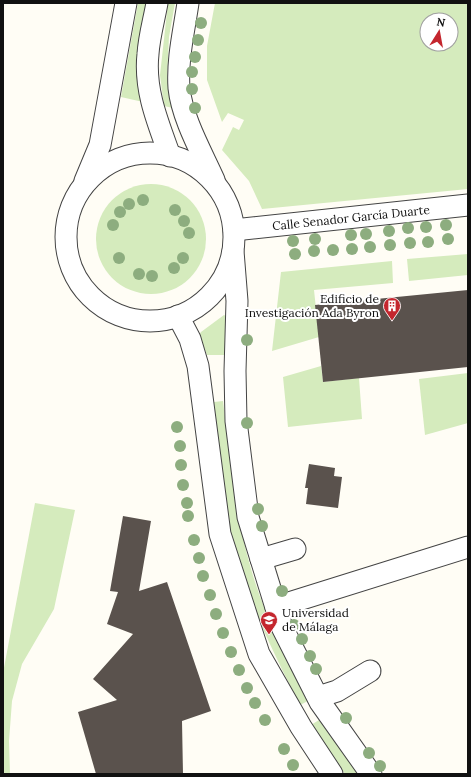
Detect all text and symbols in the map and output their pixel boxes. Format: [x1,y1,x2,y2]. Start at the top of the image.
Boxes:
north arrow [419,12,459,52]
text: N [435,14,447,30]
street label: Calle Senador García Duarte [271,202,431,233]
place label: Edificio de Investigación Ada Byron [245,291,379,320]
building icon: Edificio de Investigación Ada Byron [382,296,402,321]
place label: Universidad de Málaga [282,605,349,634]
school or university icon: Universidad de Málaga [259,610,279,635]

